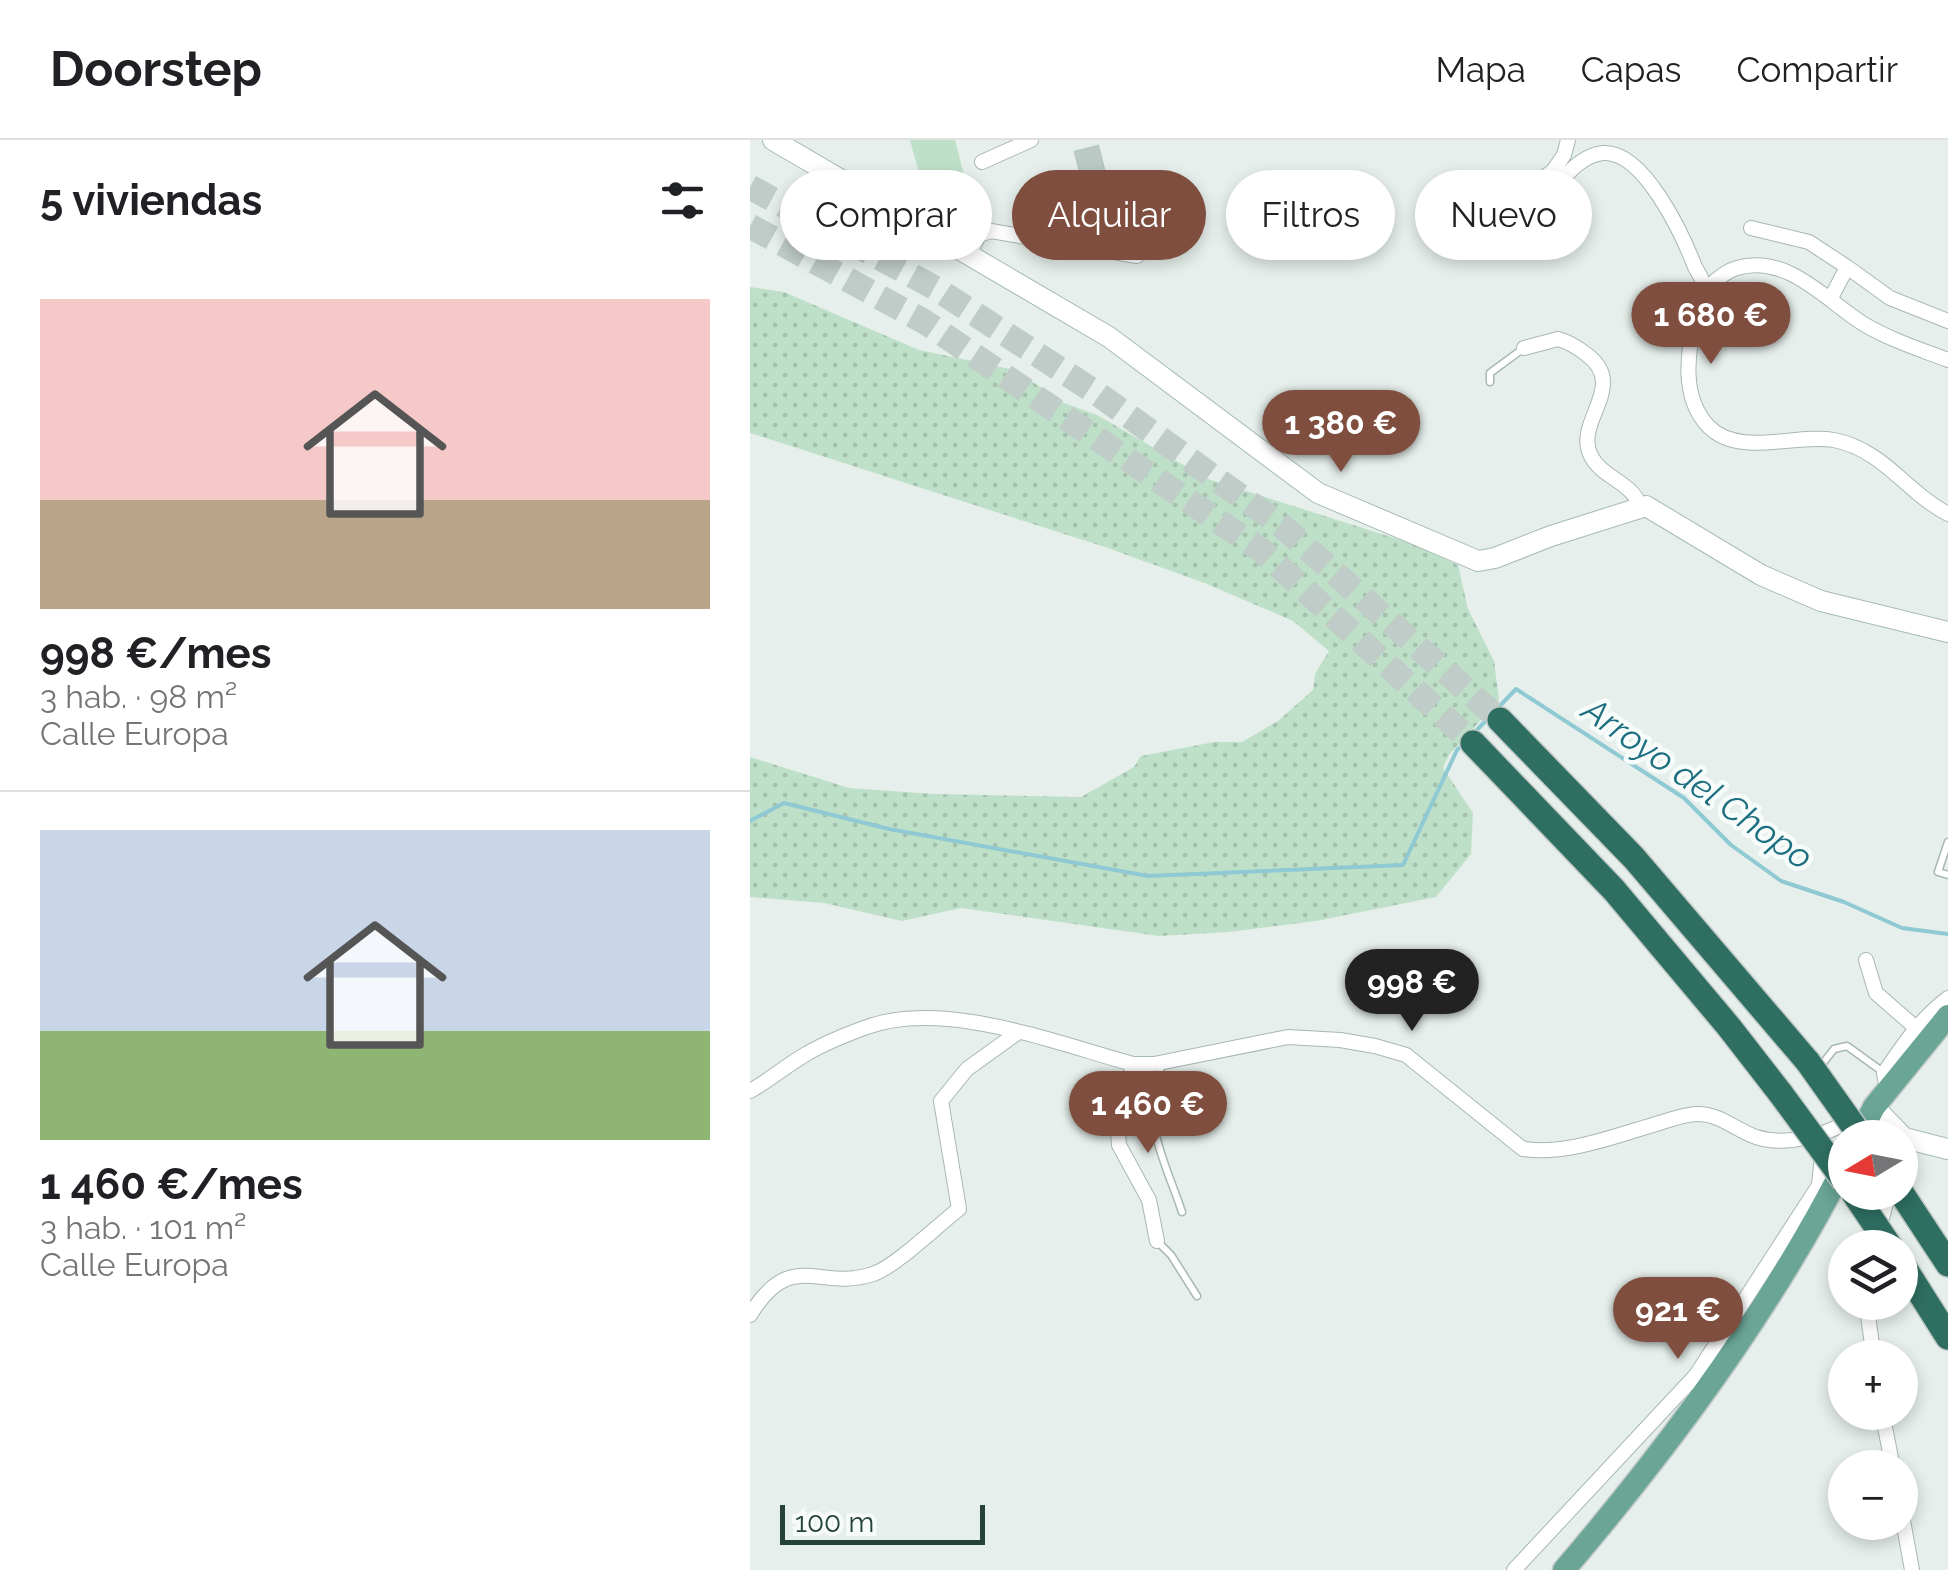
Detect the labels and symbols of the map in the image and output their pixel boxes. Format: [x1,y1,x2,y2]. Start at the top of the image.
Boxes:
pin: 1 680 € [1619,282,1803,367]
pin: 1 380 € [1249,390,1433,475]
water label: Arroyo del Chopo [1573,687,1821,878]
pin: 998 € [1342,949,1482,1034]
pin: 1 460 € [1056,1071,1240,1156]
north arrow [1828,1120,1918,1210]
pin: 921 € [1608,1277,1748,1362]
scale bar [780,1500,985,1544]

